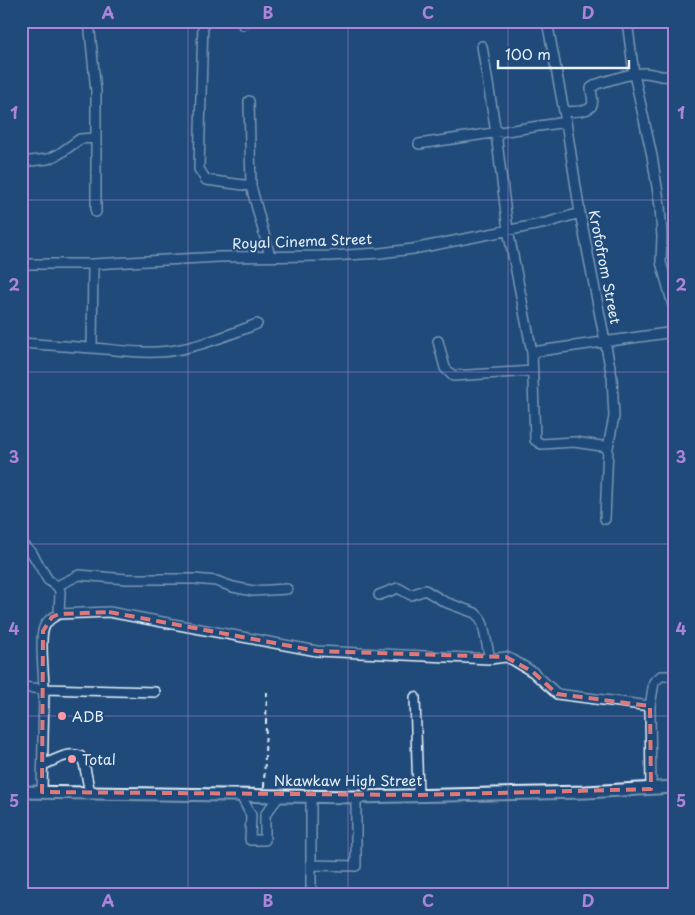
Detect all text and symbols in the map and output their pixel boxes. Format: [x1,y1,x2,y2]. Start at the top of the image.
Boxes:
text: A [102,0,115,24]
text: B [263,0,274,24]
text: C [422,0,434,24]
text: D [582,0,594,24]
scale bar [498,38,629,70]
text: 100 m [505,42,551,65]
text: 1 [10,100,18,124]
text: 1 [677,100,685,124]
street label: Krofofrom Street [584,208,626,326]
street label: Royal Cinema Street [232,228,373,254]
text: 2 [8,272,20,296]
text: 2 [675,272,687,296]
text: 3 [9,444,19,468]
text: 3 [676,444,686,468]
text: 4 [9,616,20,640]
text: 4 [676,616,687,640]
place label: ADB [72,706,104,727]
marker: ADB [56,710,68,722]
place label: Total [82,749,116,770]
marker: Total [66,753,78,765]
street label: Nkawkaw High Street [274,770,422,791]
text: 5 [9,788,19,812]
text: 5 [676,788,686,812]
text: A [102,888,115,912]
text: B [263,888,274,912]
text: C [422,888,434,912]
text: D [582,888,594,912]

